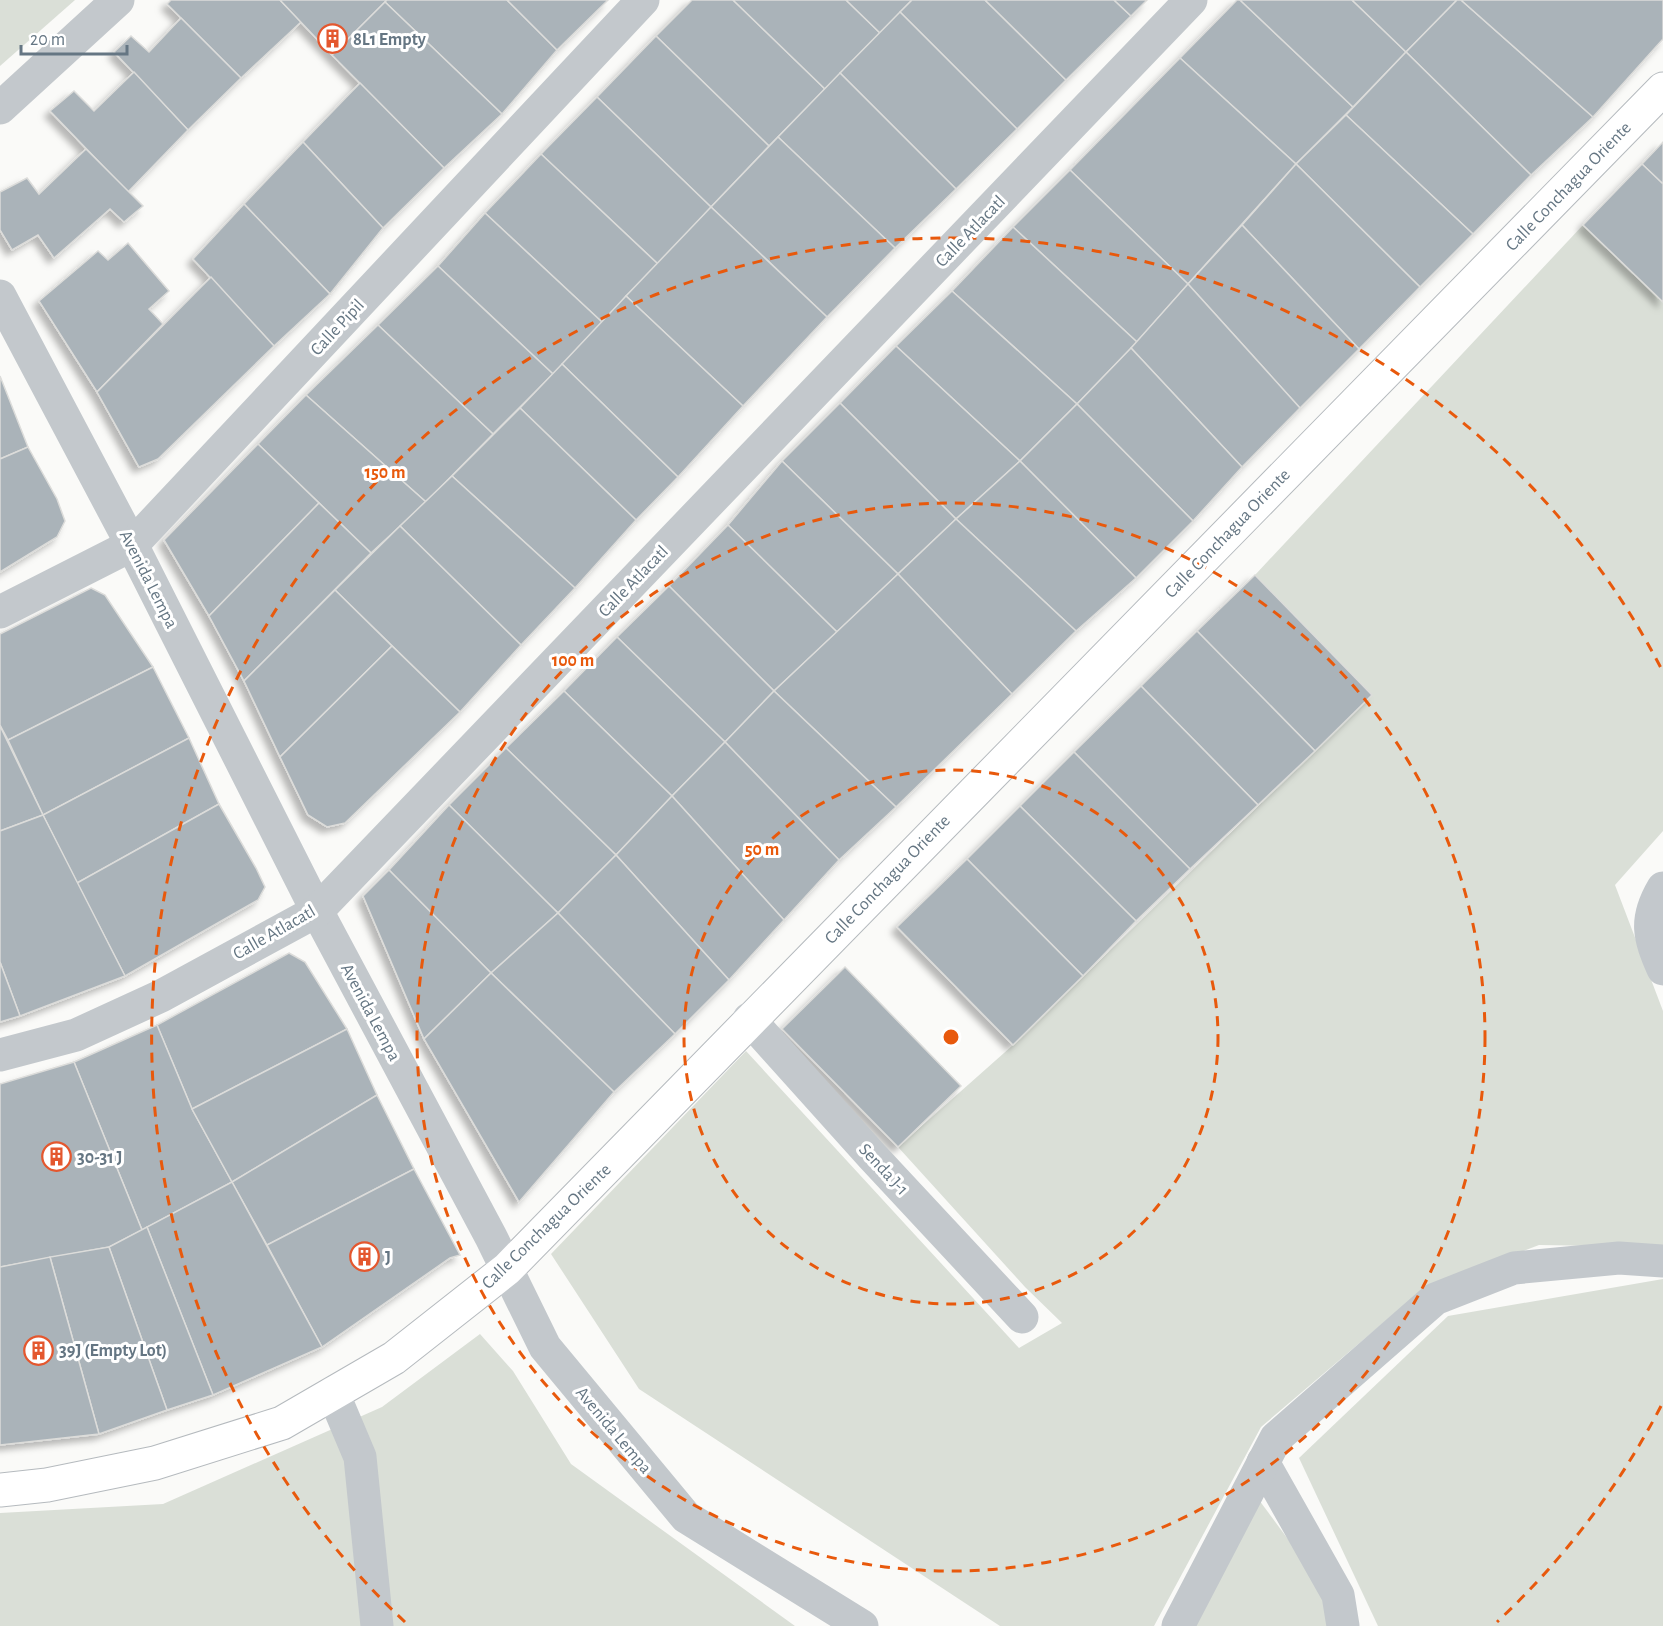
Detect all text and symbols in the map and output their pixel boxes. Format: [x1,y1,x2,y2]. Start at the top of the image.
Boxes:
scale bar [21,18,128,56]
building icon: 8L1 Empty [316,23,348,55]
text: 20 m [30,31,65,49]
place label: 8L1 Empty [353,31,427,49]
street label: Calle Conchagua Oriente [1503,119,1635,255]
street label: Calle Atlacatl [932,192,1009,271]
street label: Calle Pipil [307,296,368,359]
text: 150 m [365,464,405,482]
street label: Calle Conchagua Oriente [1162,466,1294,602]
street label: Avenida Lempa [116,528,181,631]
street label: Calle Atlacatl [595,542,672,621]
text: 100 m [552,652,594,670]
street label: Calle Conchagua Oriente [822,812,954,948]
text: 50 m [745,841,779,859]
street label: Calle Atlacatl [230,902,319,964]
street label: Avenida Lempa [337,961,403,1064]
centre of rings [941,1027,961,1047]
street label: Senda J-1 [855,1140,911,1199]
building icon: 30-31 J [40,1141,72,1173]
place label: 30-31 J [77,1149,123,1167]
street label: Calle Conchagua Oriente [479,1161,615,1293]
building icon: J [348,1241,380,1273]
place label: J [385,1249,391,1267]
building icon: 39J (Empty Lot) [22,1334,54,1366]
place label: 39J (Empty Lot) [59,1342,167,1360]
street label: Avenida Lempa [572,1384,655,1478]

